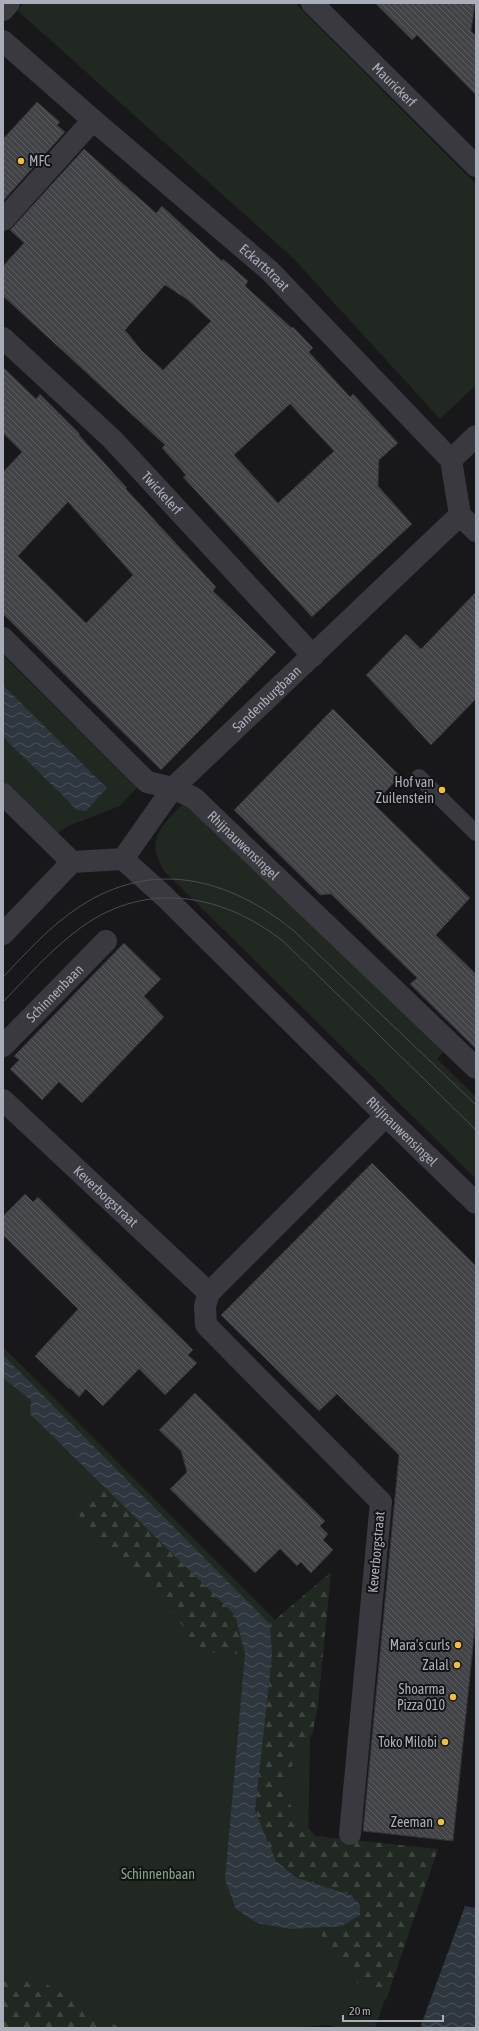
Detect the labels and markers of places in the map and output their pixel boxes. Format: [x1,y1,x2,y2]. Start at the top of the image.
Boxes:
place label: MFC [29,153,51,169]
marker: MFC [16,156,26,166]
place label: Hof van Zuilenstein [376,774,434,806]
marker: Hof van Zuilenstein [437,785,447,795]
place label: Mara's curls [390,1637,450,1653]
marker: Mara's curls [453,1640,463,1650]
place label: Zalal [422,1657,449,1673]
marker: Zalal [452,1660,462,1670]
place label: Shoarma Pizza 010 [397,1681,445,1713]
marker: Shoarma Pizza 010 [448,1692,458,1702]
place label: Toko Milobi [378,1734,437,1750]
marker: Toko Milobi [440,1737,450,1747]
place label: Zeeman [391,1814,433,1830]
marker: Zeeman [436,1817,446,1827]

